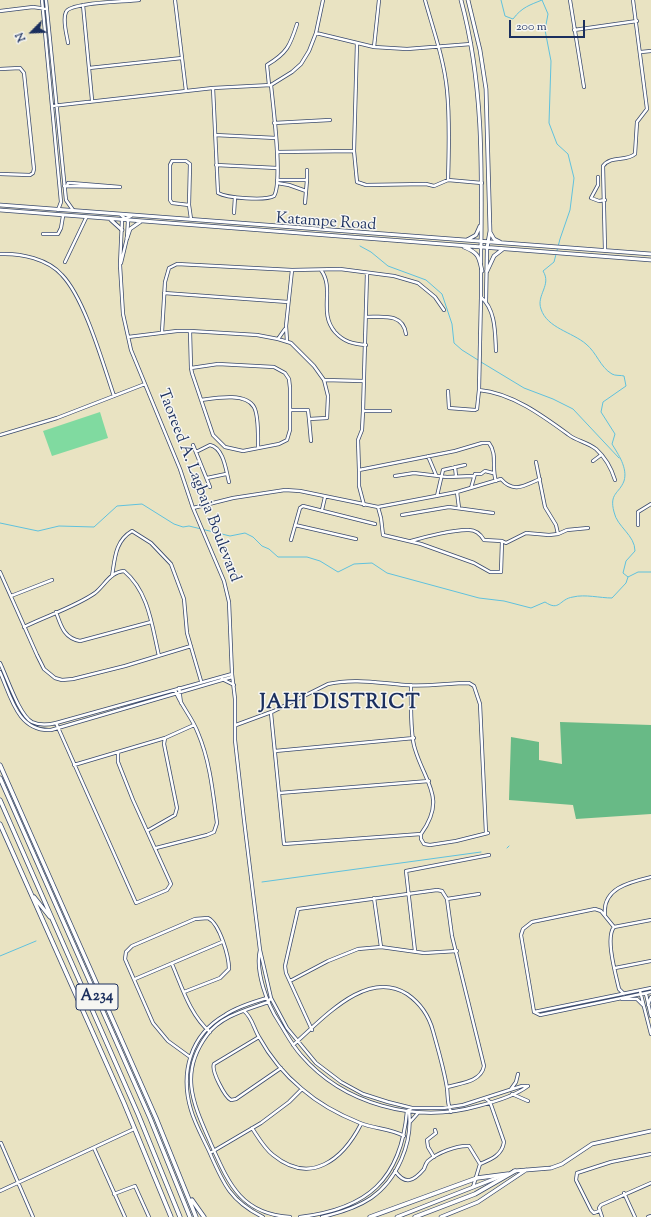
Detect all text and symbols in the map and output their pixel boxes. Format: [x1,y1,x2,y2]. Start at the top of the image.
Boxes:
north arrow [12,12,52,52]
scale bar [511,12,587,38]
text: 200 m [516,18,547,36]
text: N [12,30,30,44]
street label: Katampe Road [275,210,377,236]
street label: Taoreed A. Lagbaja Boulevard [152,387,244,585]
district label: JAHI DISTRICT [259,693,421,717]
road number: A234 [76,984,118,1010]

